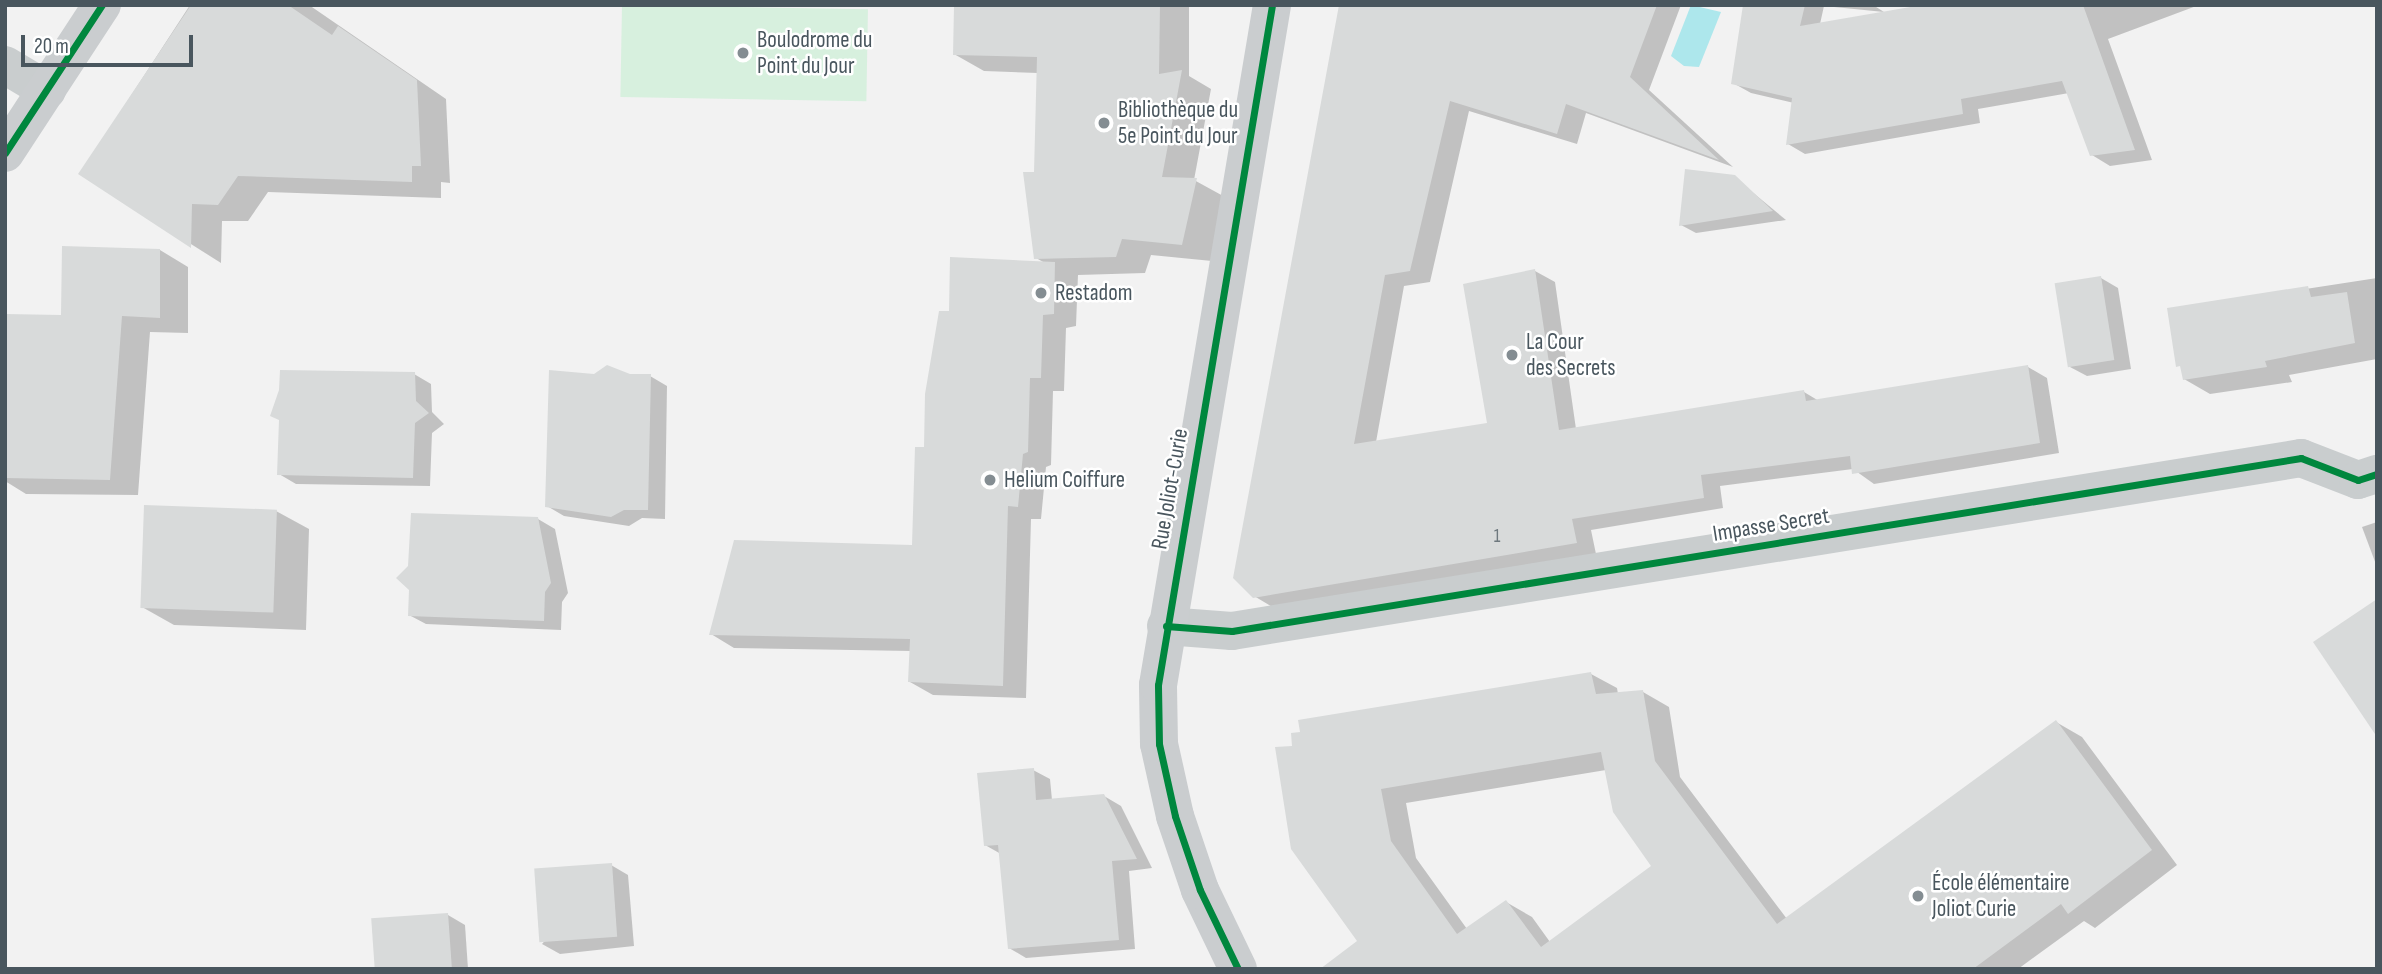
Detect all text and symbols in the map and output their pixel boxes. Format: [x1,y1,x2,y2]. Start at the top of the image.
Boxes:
scale bar [24,21,196,65]
place label: Boulodrome du Point du Jour [757,26,872,80]
text: 20 m [34,34,69,59]
marker: Boulodrome du Point du Jour [735,45,751,61]
place label: Bibliothèque du 5e Point du Jour [1118,96,1238,150]
marker: Bibliothèque du 5e Point du Jour [1096,115,1112,131]
place label: Restadom [1055,279,1133,307]
marker: Restadom [1033,285,1049,301]
place label: La Cour des Secrets [1526,328,1615,382]
marker: La Cour des Secrets [1504,347,1520,363]
street label: Rue Joliot-Curie [1146,426,1194,552]
place label: Helium Coiffure [1004,466,1125,494]
marker: Helium Coiffure [982,472,998,488]
street label: Impasse Secret [1711,502,1831,548]
house number: 1 [1494,526,1500,548]
place label: École élémentaire Joliot Curie [1932,869,2069,923]
marker: École élémentaire Joliot Curie [1910,888,1926,904]

